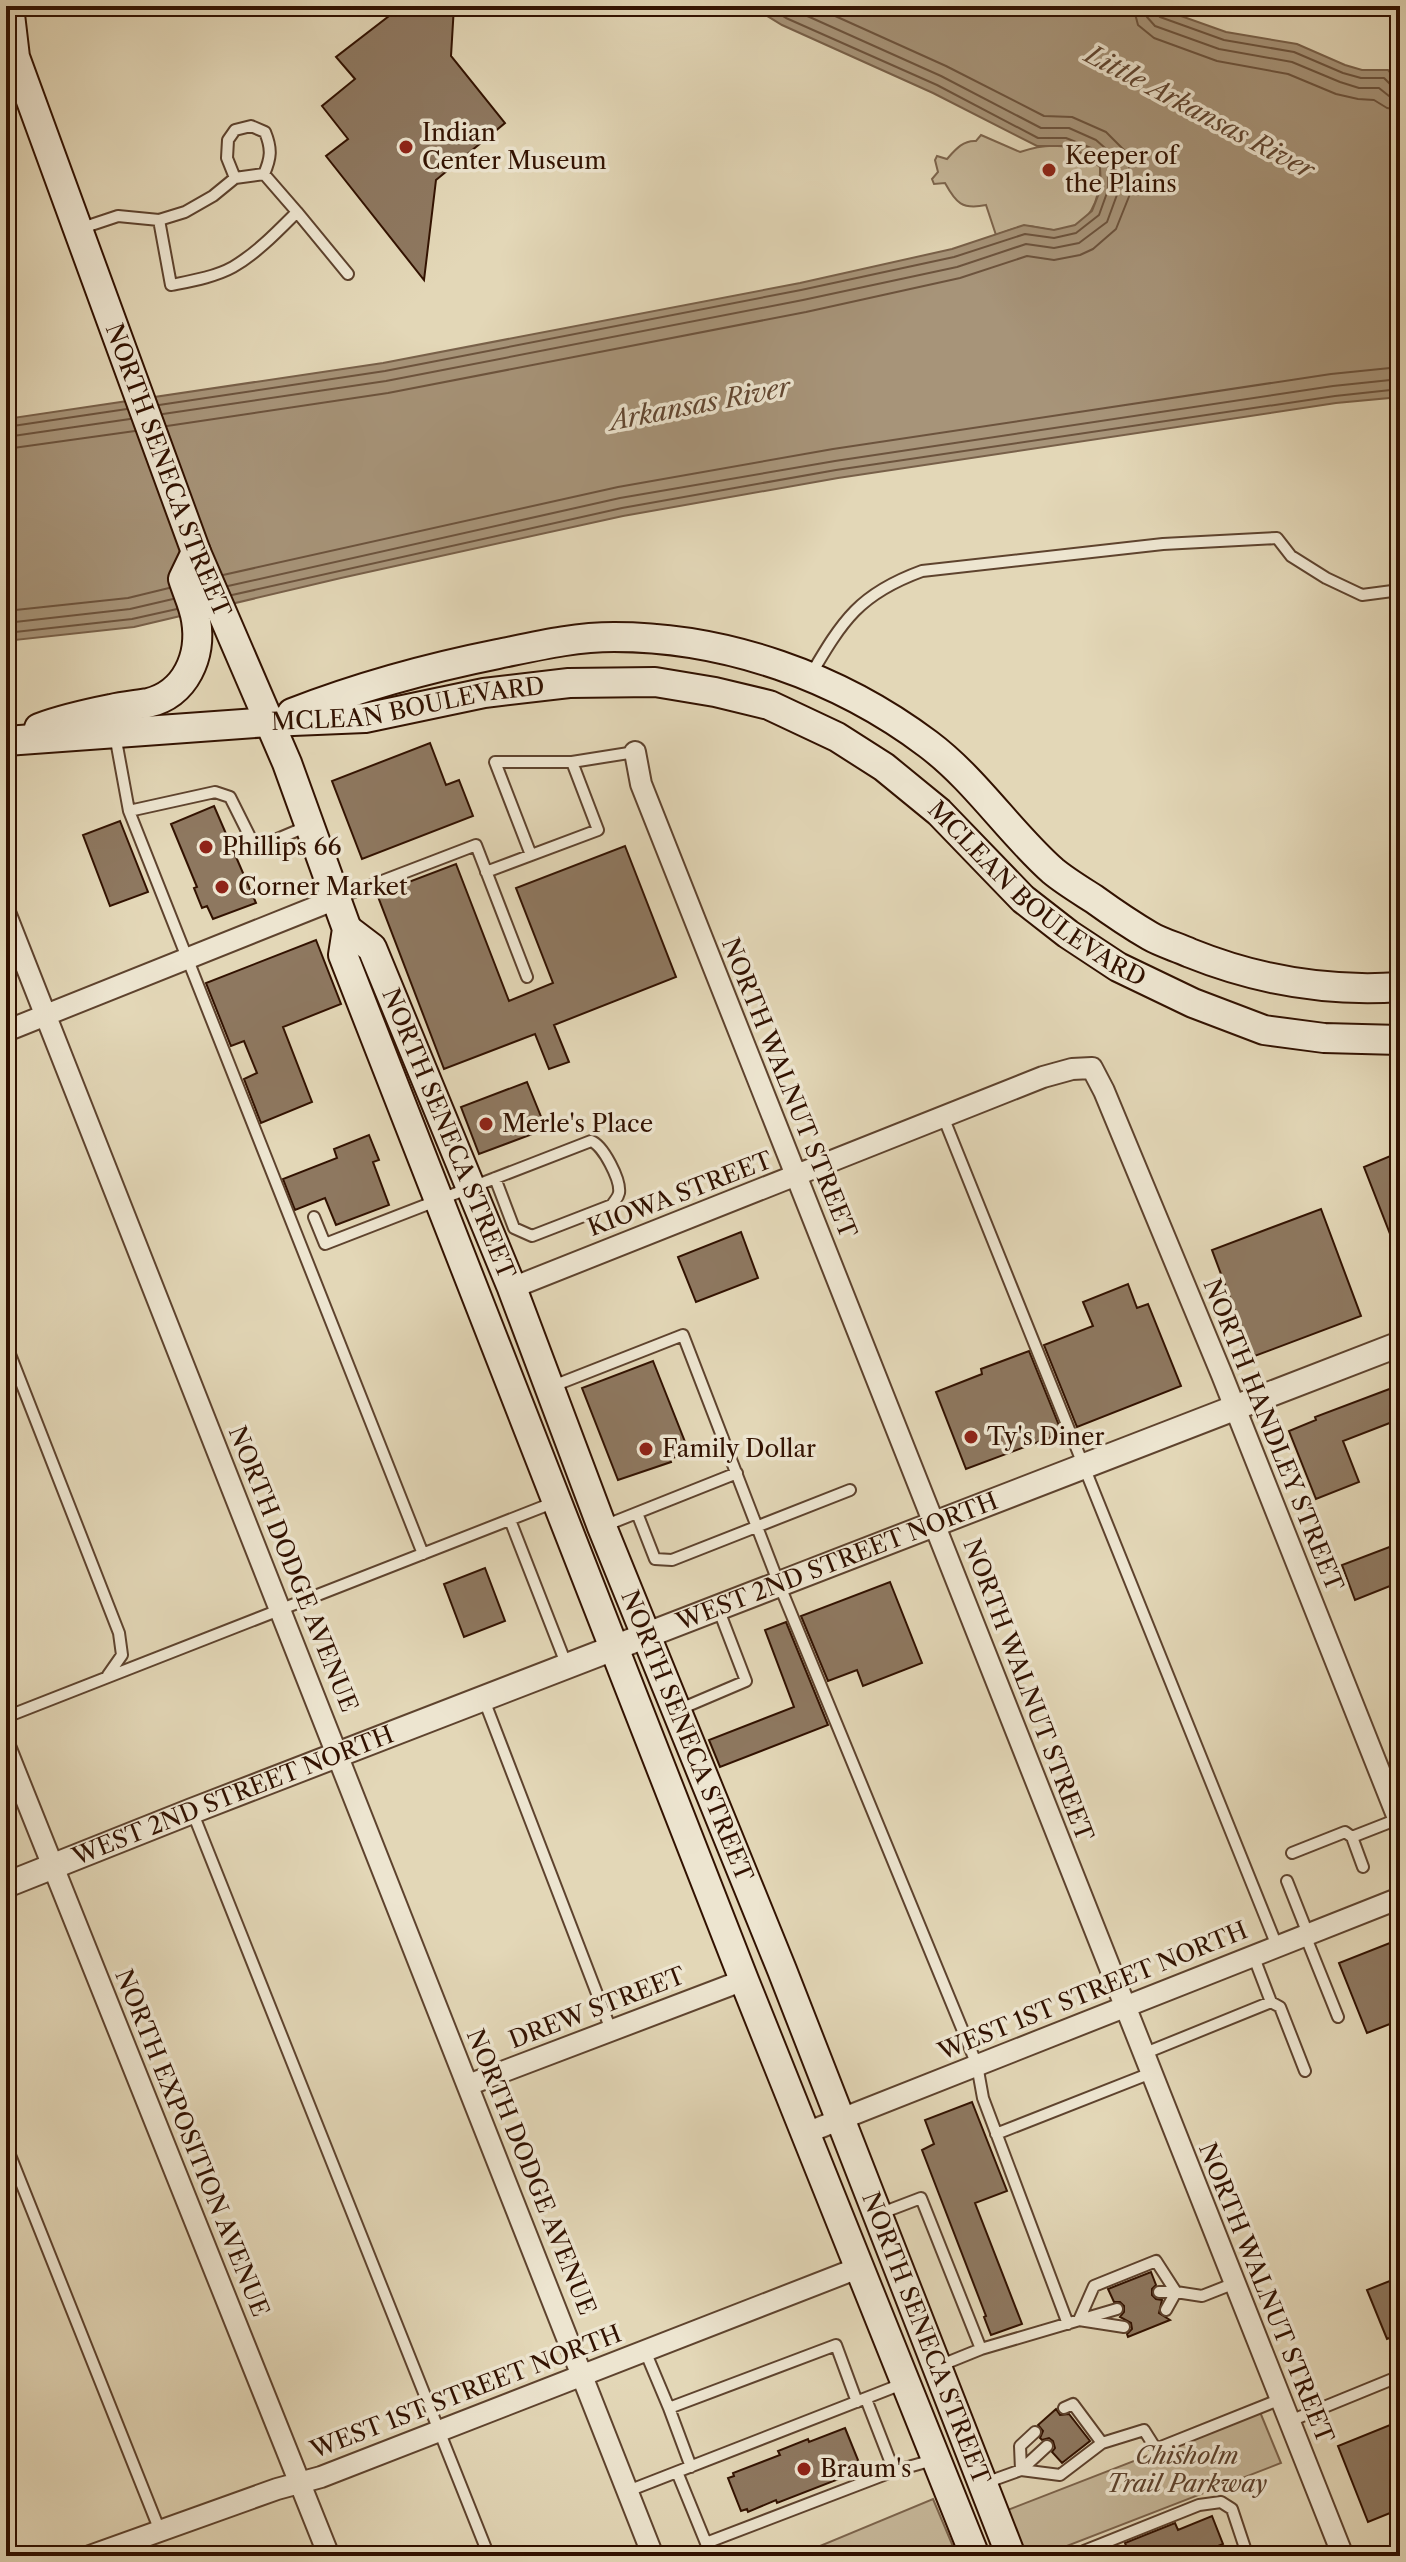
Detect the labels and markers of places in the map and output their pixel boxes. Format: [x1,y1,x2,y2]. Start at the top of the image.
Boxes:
place label: Indian Center Museum [422,118,607,175]
marker: Indian Center Museum [397,138,415,156]
place label: Keeper of the Plains [1065,141,1180,198]
marker: Keeper of the Plains [1040,161,1058,179]
place label: Phillips 66 [222,832,342,861]
marker: Phillips 66 [197,838,215,856]
place label: Corner Market [238,872,408,901]
marker: Corner Market [213,878,231,896]
place label: Merle's Place [502,1109,653,1138]
marker: Merle's Place [477,1115,495,1133]
place label: Ty's Diner [987,1422,1105,1451]
marker: Ty's Diner [962,1428,980,1446]
place label: Family Dollar [662,1434,816,1463]
marker: Family Dollar [637,1440,655,1458]
place label: Braum's [820,2454,912,2483]
marker: Braum's [795,2460,813,2478]

